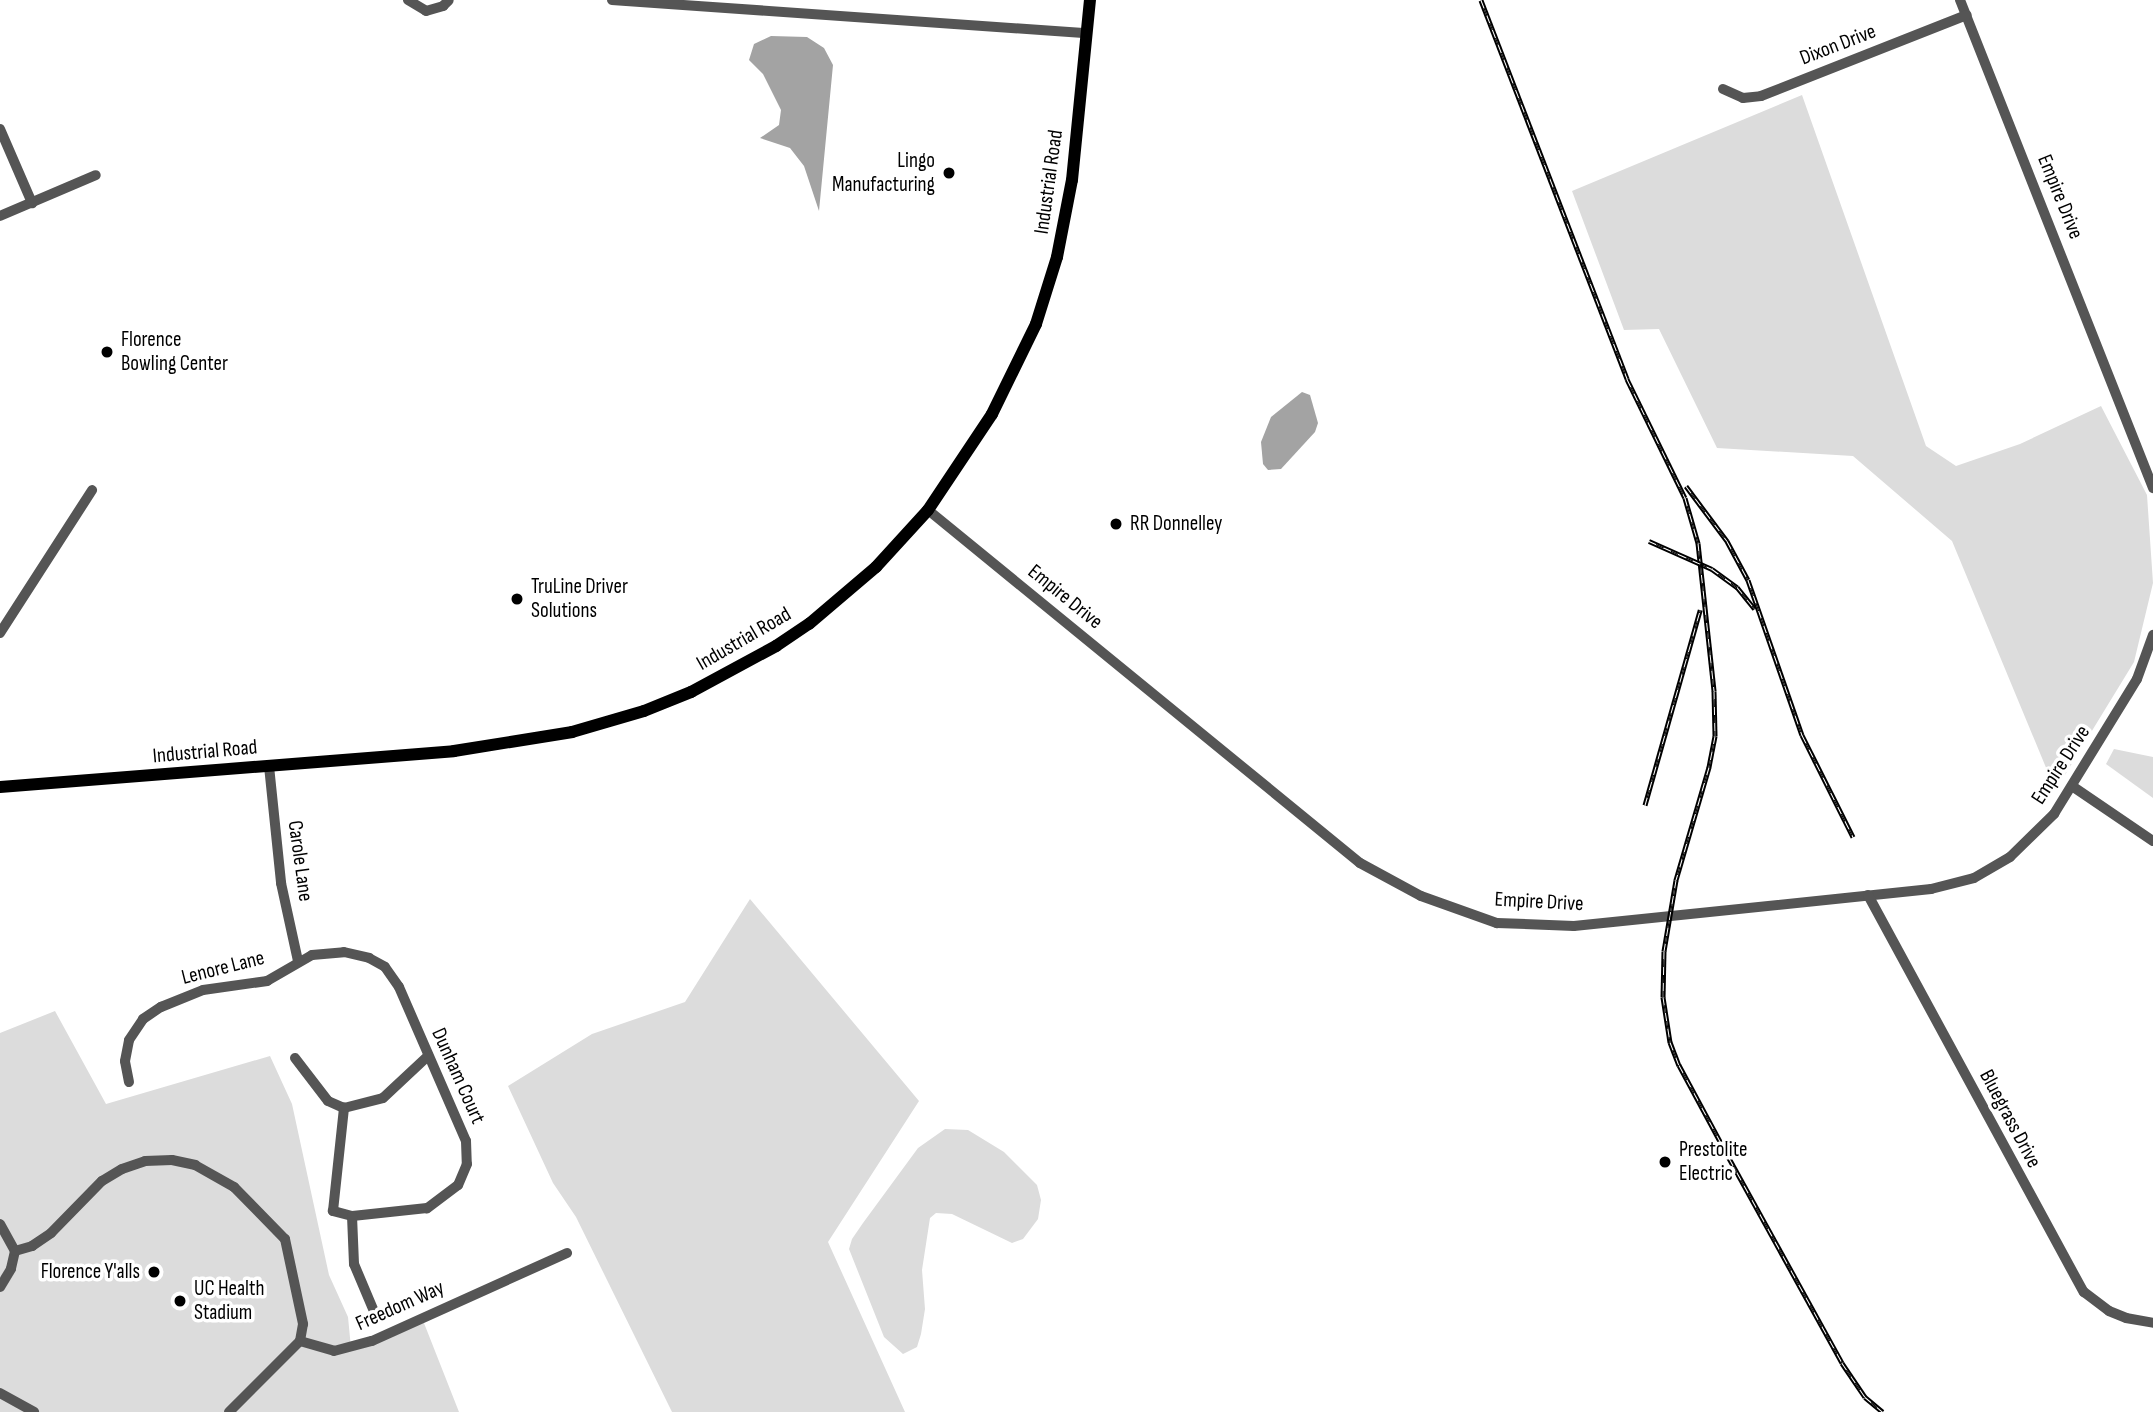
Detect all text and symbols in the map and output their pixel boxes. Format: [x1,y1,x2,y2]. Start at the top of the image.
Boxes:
street label: Dixon Drive [1796,19,1880,71]
street label: Industrial Road [1029,128,1069,236]
place label: Lingo Manufacturing [832,148,935,198]
street label: Empire Drive [2032,151,2088,243]
marker: Lingo Manufacturing [941,165,957,181]
place label: Florence Bowling Center [121,327,228,377]
marker: Florence Bowling Center [99,344,115,360]
place label: RR Donnelley [1130,511,1222,537]
marker: RR Donnelley [1108,516,1124,532]
street label: Empire Drive [1023,559,1107,635]
place label: TruLine Driver Solutions [531,574,628,624]
marker: TruLine Driver Solutions [509,591,525,607]
street label: Industrial Road [692,602,796,676]
street label: Empire Drive [2026,721,2096,809]
street label: Industrial Road [152,735,258,769]
street label: Carole Lane [282,819,318,903]
street label: Empire Drive [1494,887,1584,917]
street label: Lenore Lane [179,946,267,990]
street label: Dunham Court [426,1024,490,1128]
street label: Bluegrass Drive [1974,1066,2046,1172]
place label: Prestolite Electric [1679,1137,1747,1187]
marker: Prestolite Electric [1657,1154,1673,1170]
place label: Florence Y'alls [41,1259,140,1285]
marker: Florence Y'alls [146,1264,162,1280]
street label: Freedom Way [352,1275,448,1337]
place label: UC Health Stadium [194,1276,264,1326]
marker: UC Health Stadium [172,1293,188,1309]

